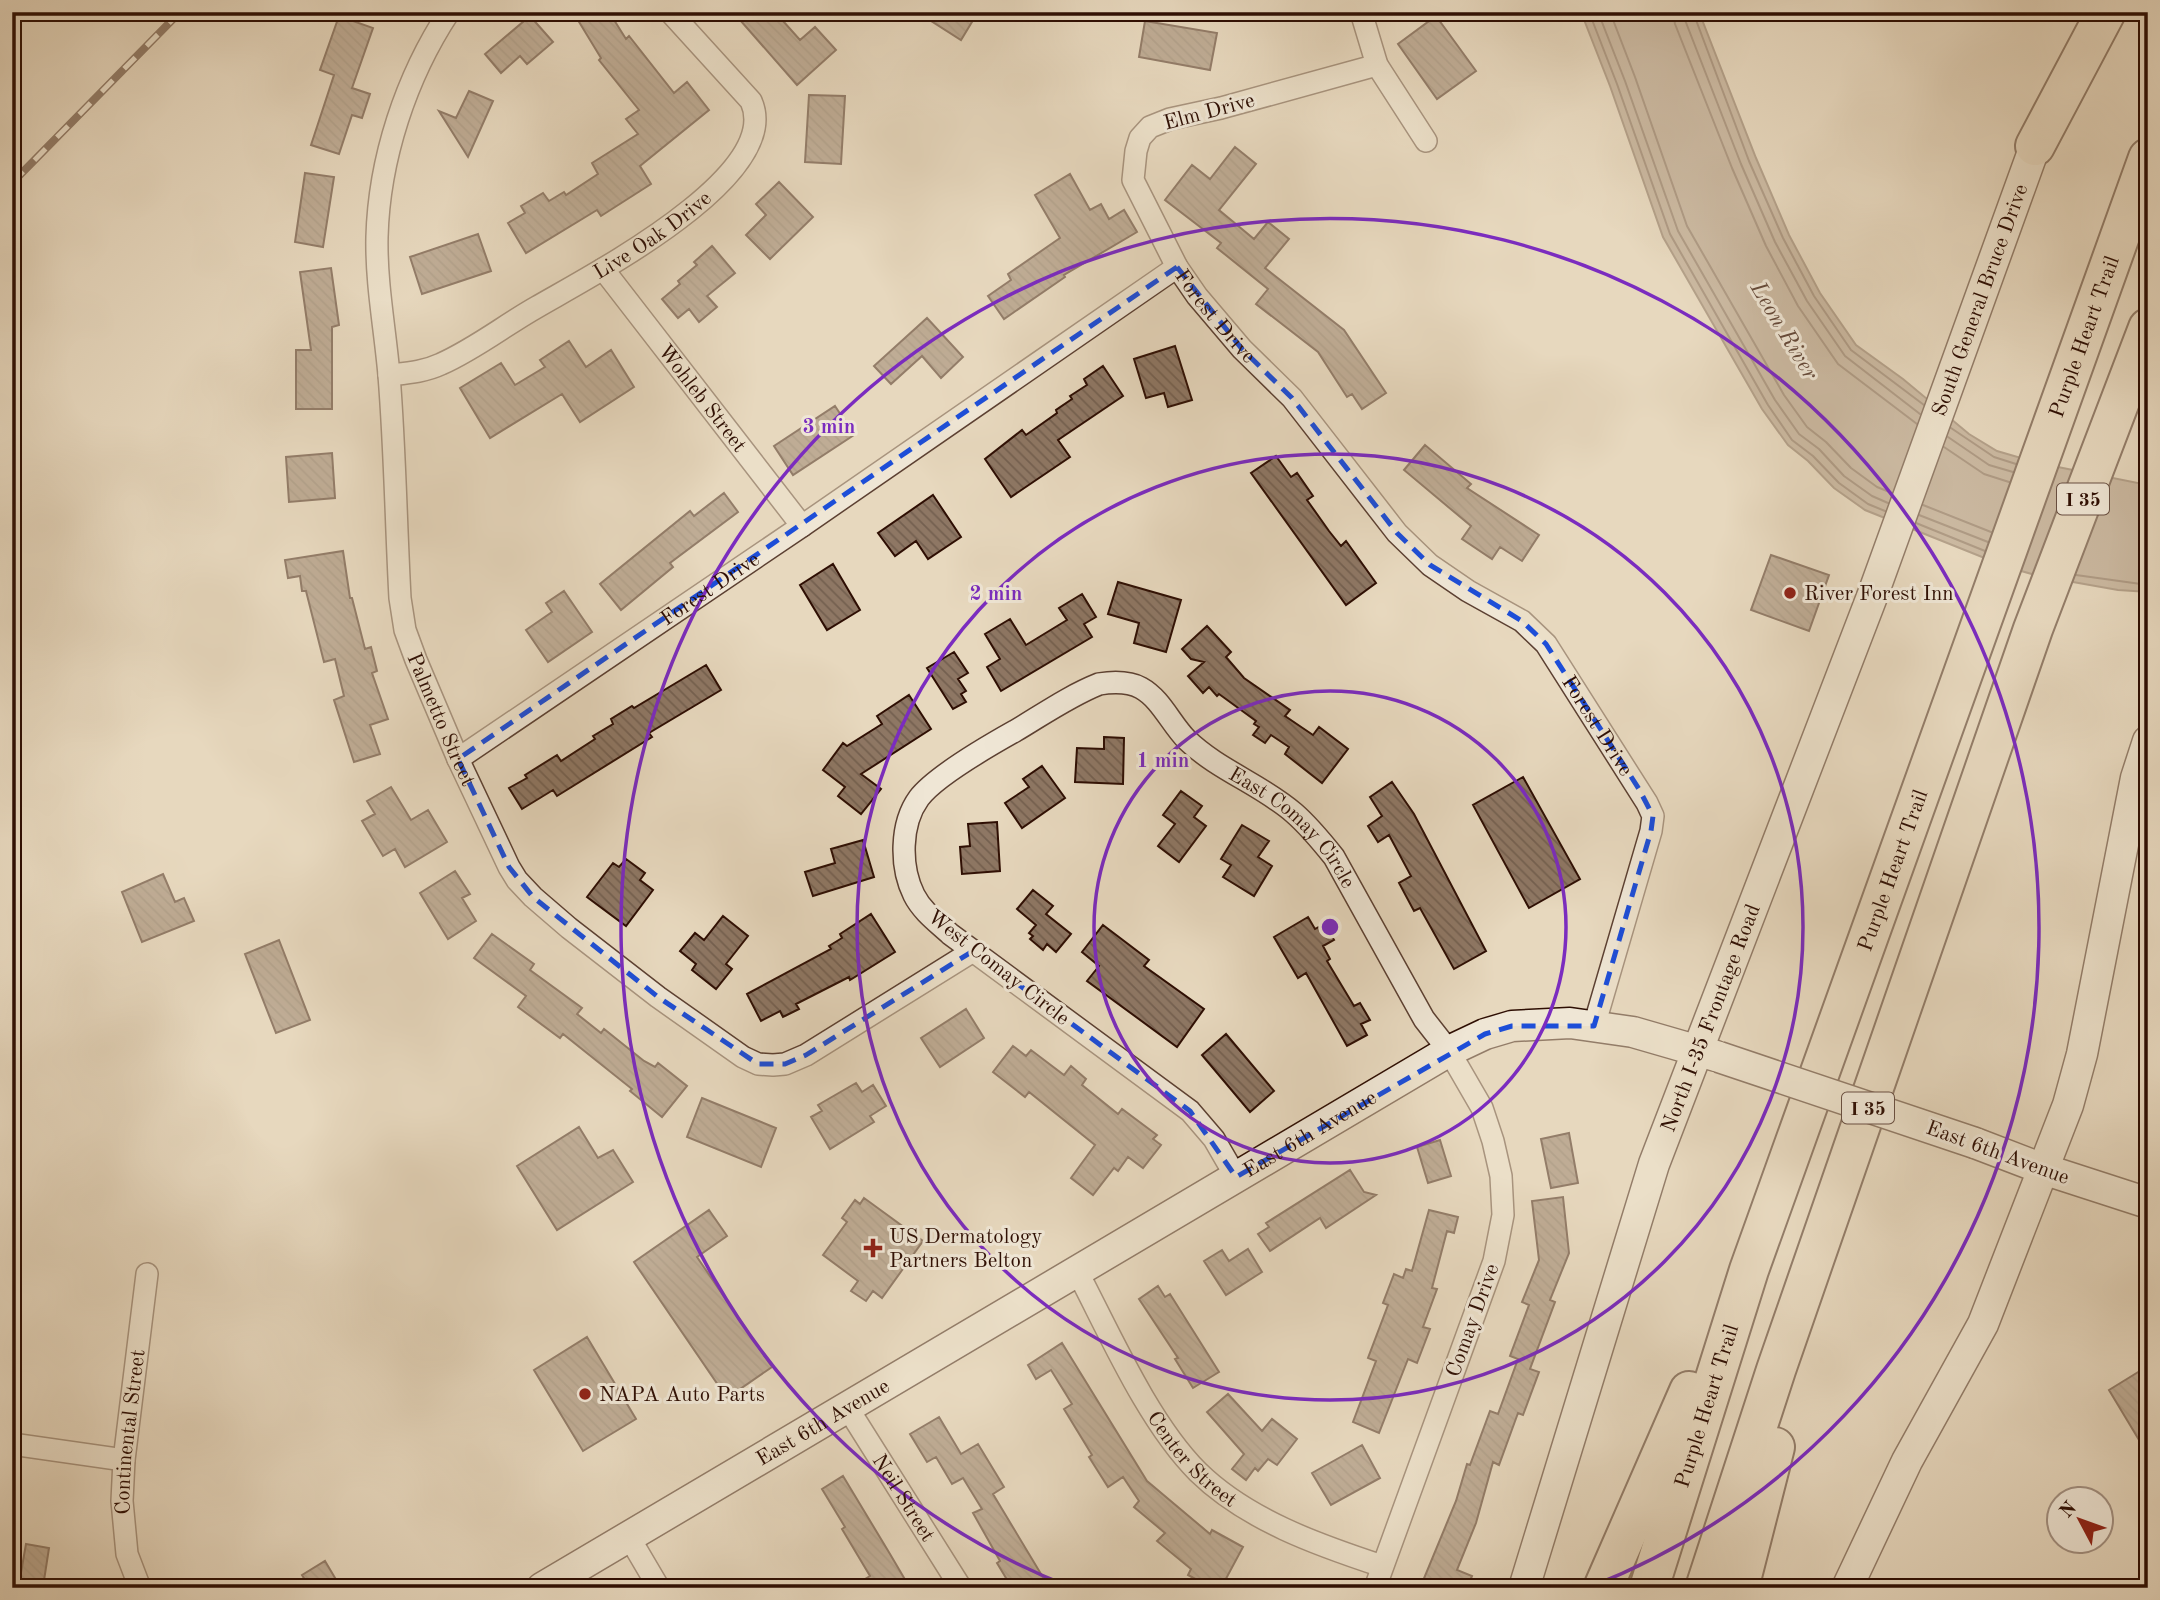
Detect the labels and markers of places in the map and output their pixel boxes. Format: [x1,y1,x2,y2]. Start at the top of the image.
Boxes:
place label: River Forest Inn [1804,584,1954,605]
marker: River Forest Inn [1782,585,1798,601]
centre of rings [1318,915,1342,939]
place label: US Dermatology Partners Belton [889,1227,1042,1272]
marker: US Dermatology Partners Belton [863,1238,883,1258]
place label: NAPA Auto Parts [599,1385,765,1406]
marker: NAPA Auto Parts [577,1386,593,1402]

